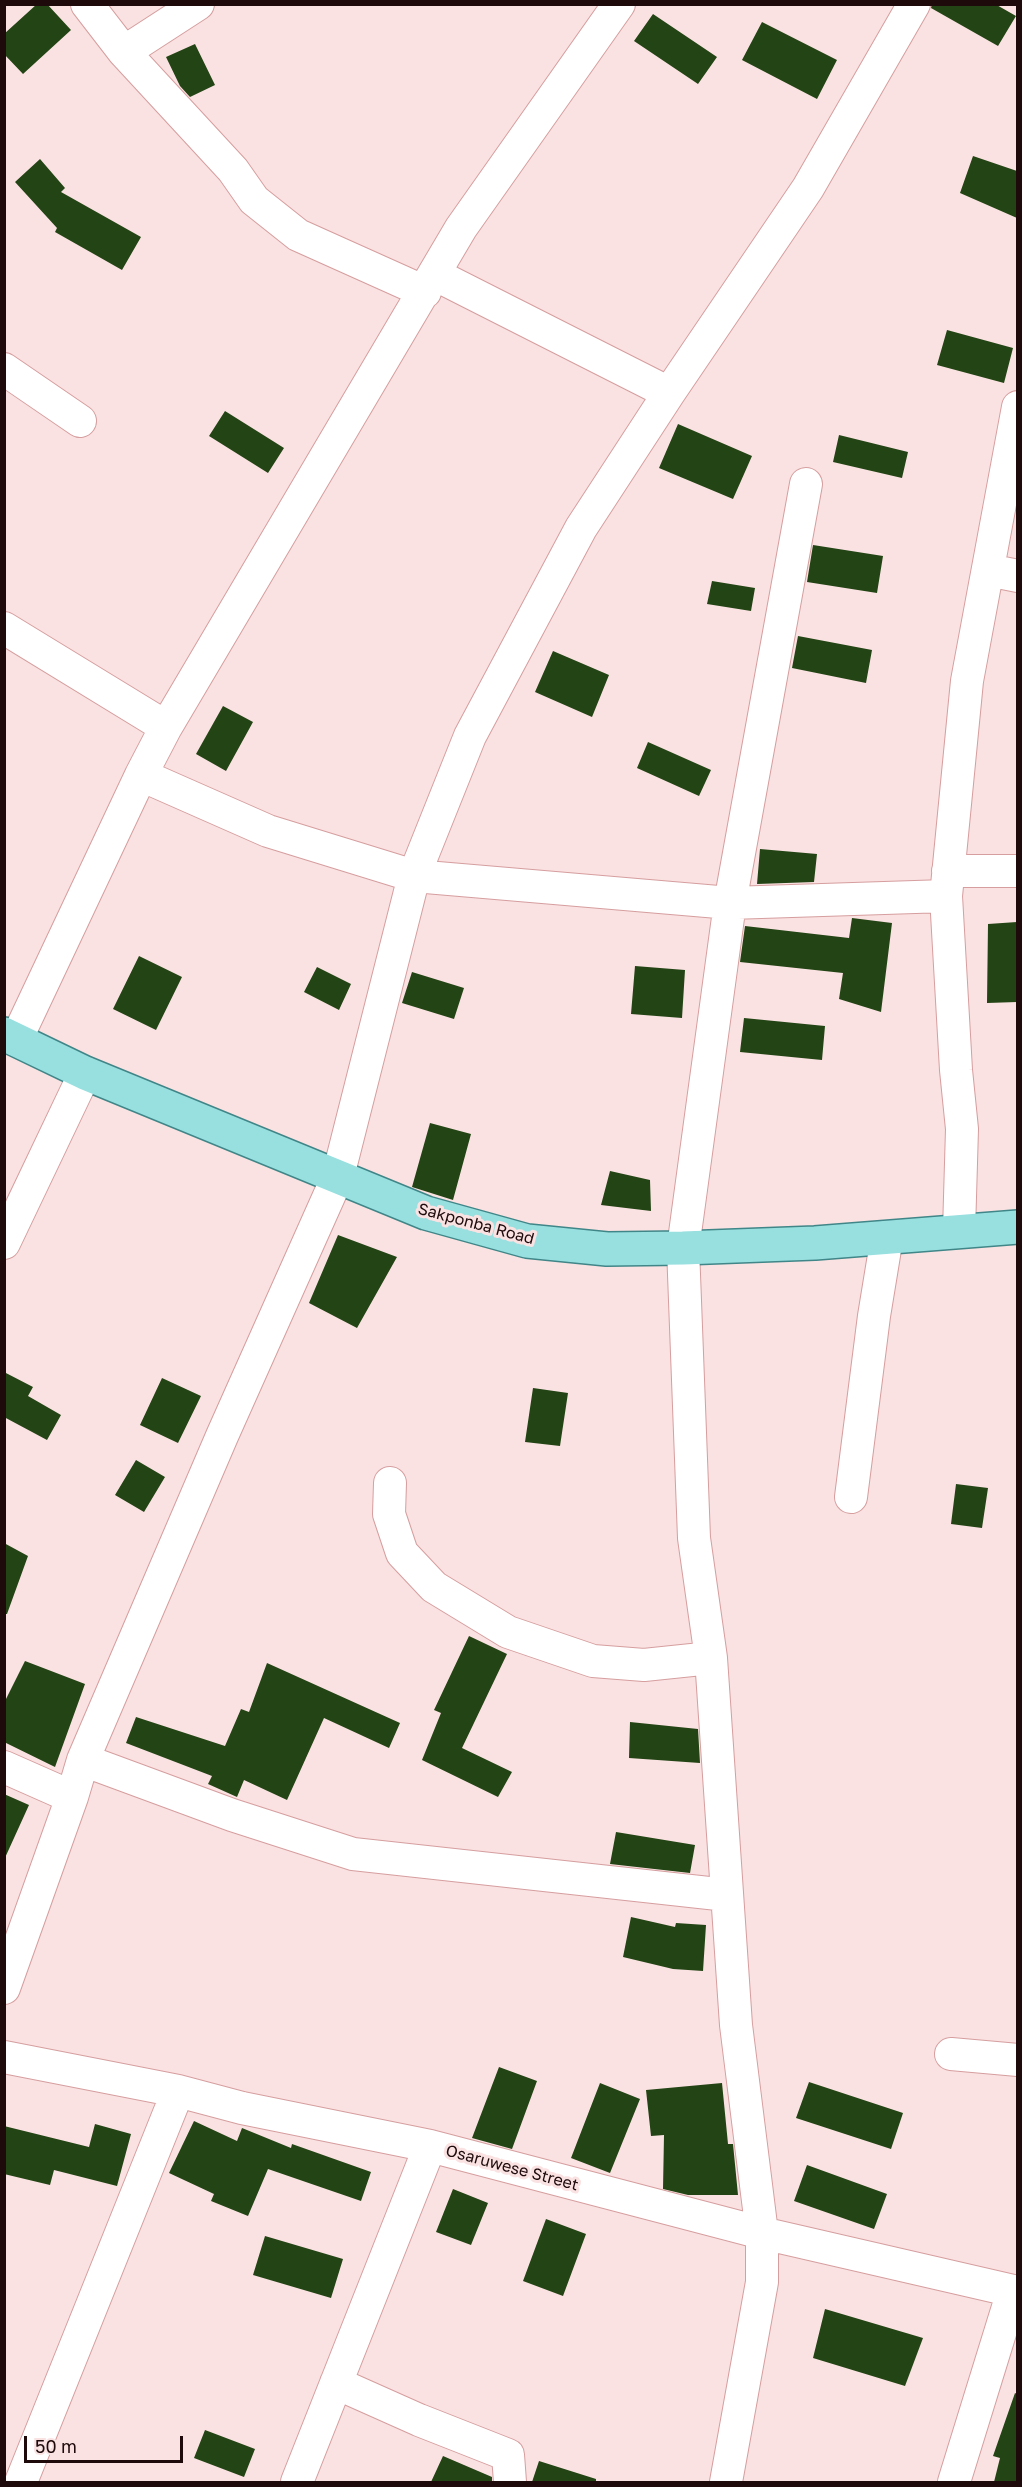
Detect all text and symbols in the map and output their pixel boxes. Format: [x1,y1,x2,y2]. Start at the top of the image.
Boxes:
street label: Sakponba Road [416,1199,536,1249]
street label: Osaruwese Street [444,2141,580,2195]
scale bar [27,2424,186,2462]
text: 50 m [35,2435,77,2457]

